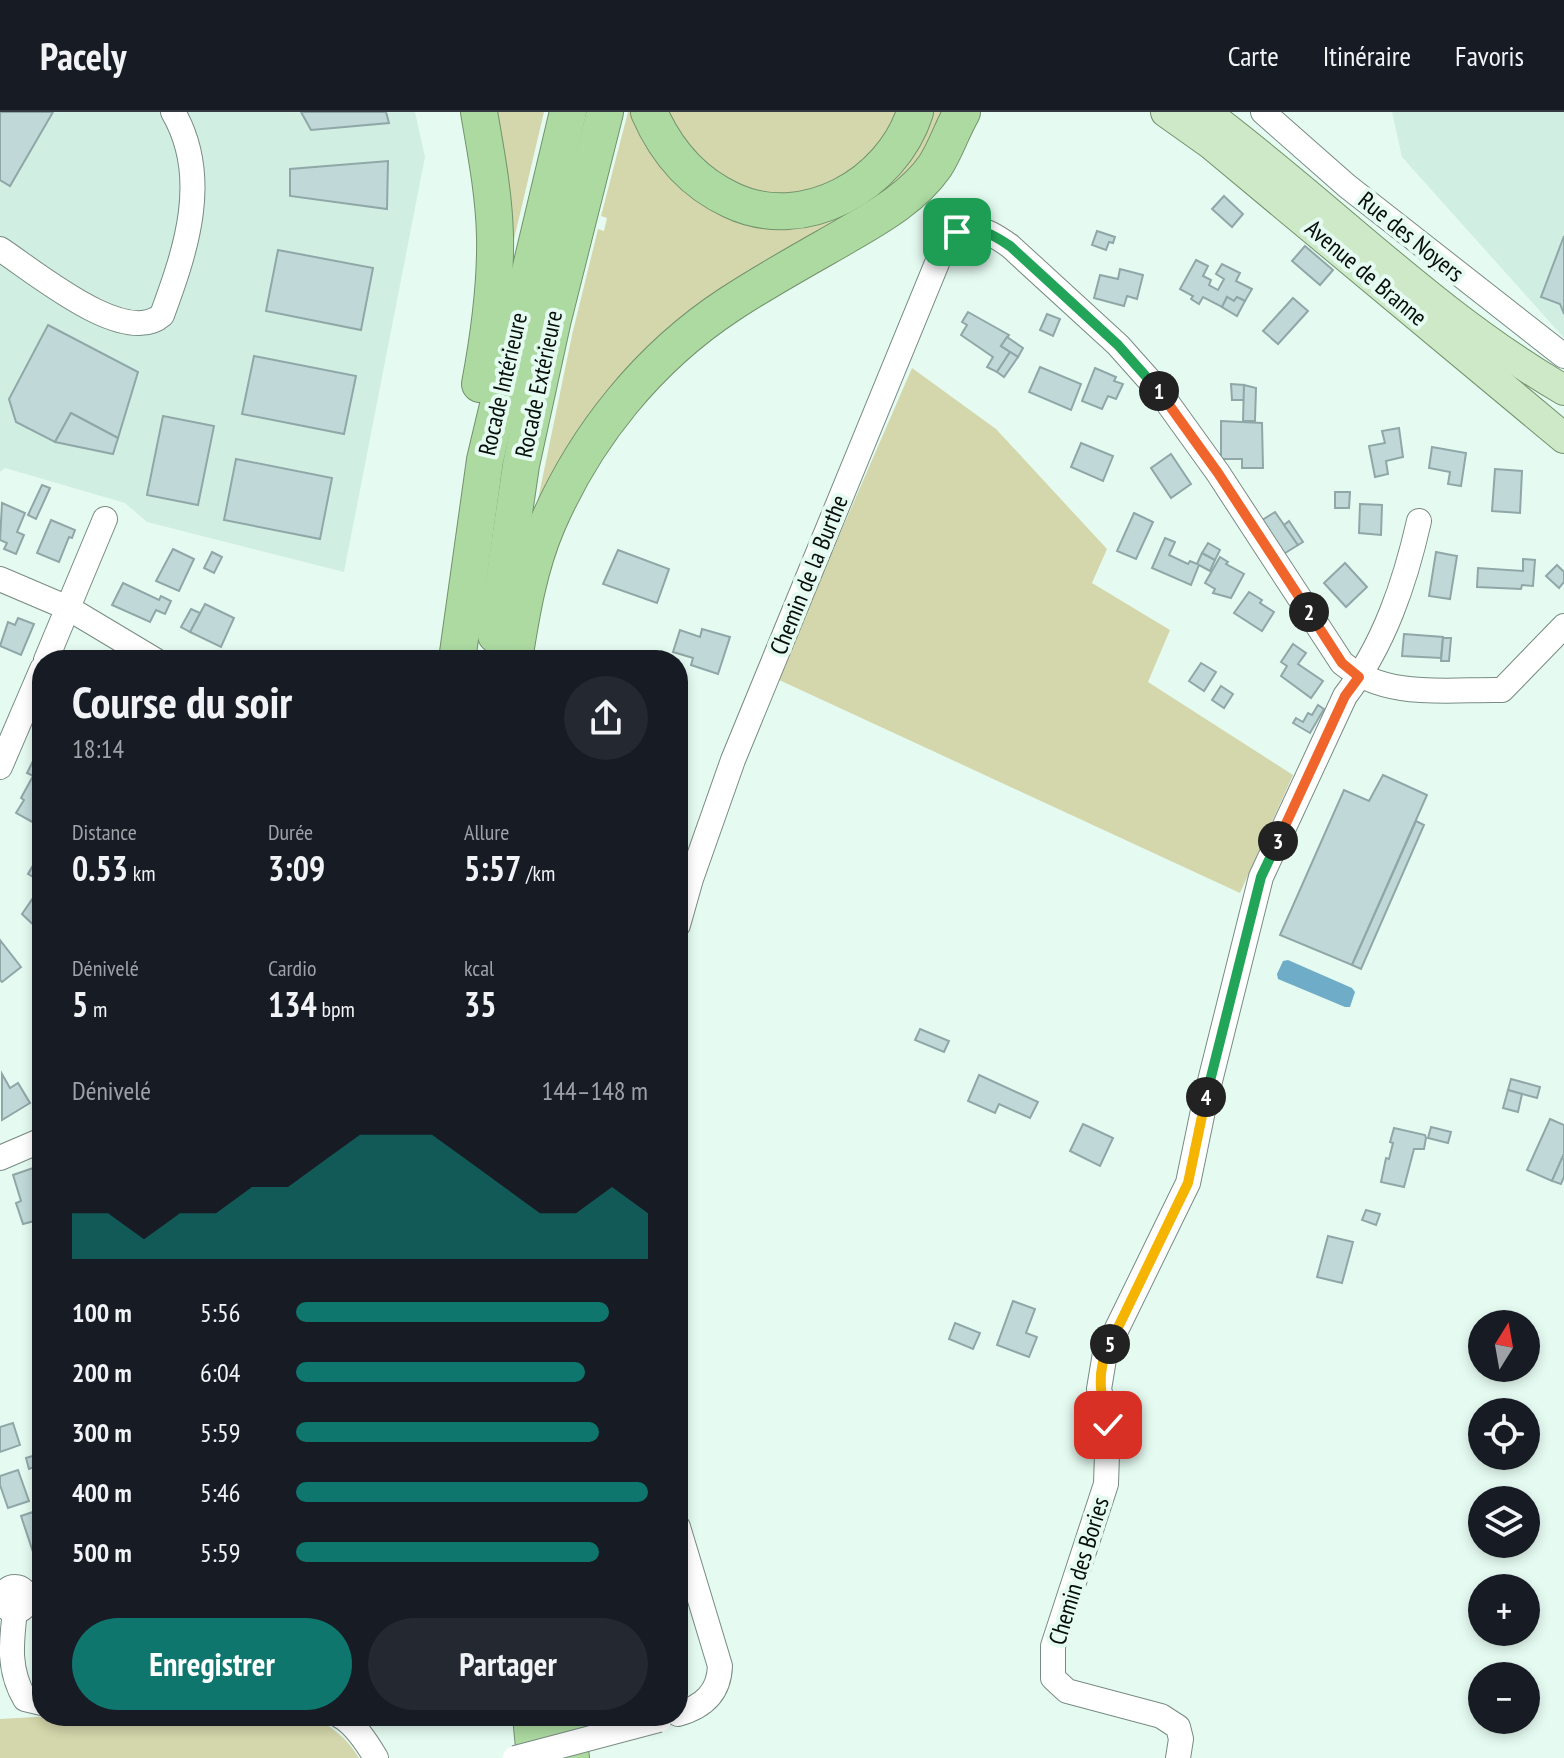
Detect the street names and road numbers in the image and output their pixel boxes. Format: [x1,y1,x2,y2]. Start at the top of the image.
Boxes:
street label: Rue des Noyers [1352,185,1470,289]
street label: Avenue de Branne [1299,213,1434,333]
street label: Rocade Extérieure [508,308,569,460]
street label: Rocade Intérieure [471,309,534,458]
street label: Chemin de la Burthe [762,490,855,659]
street label: Chemin des Bories [1041,1493,1116,1648]

